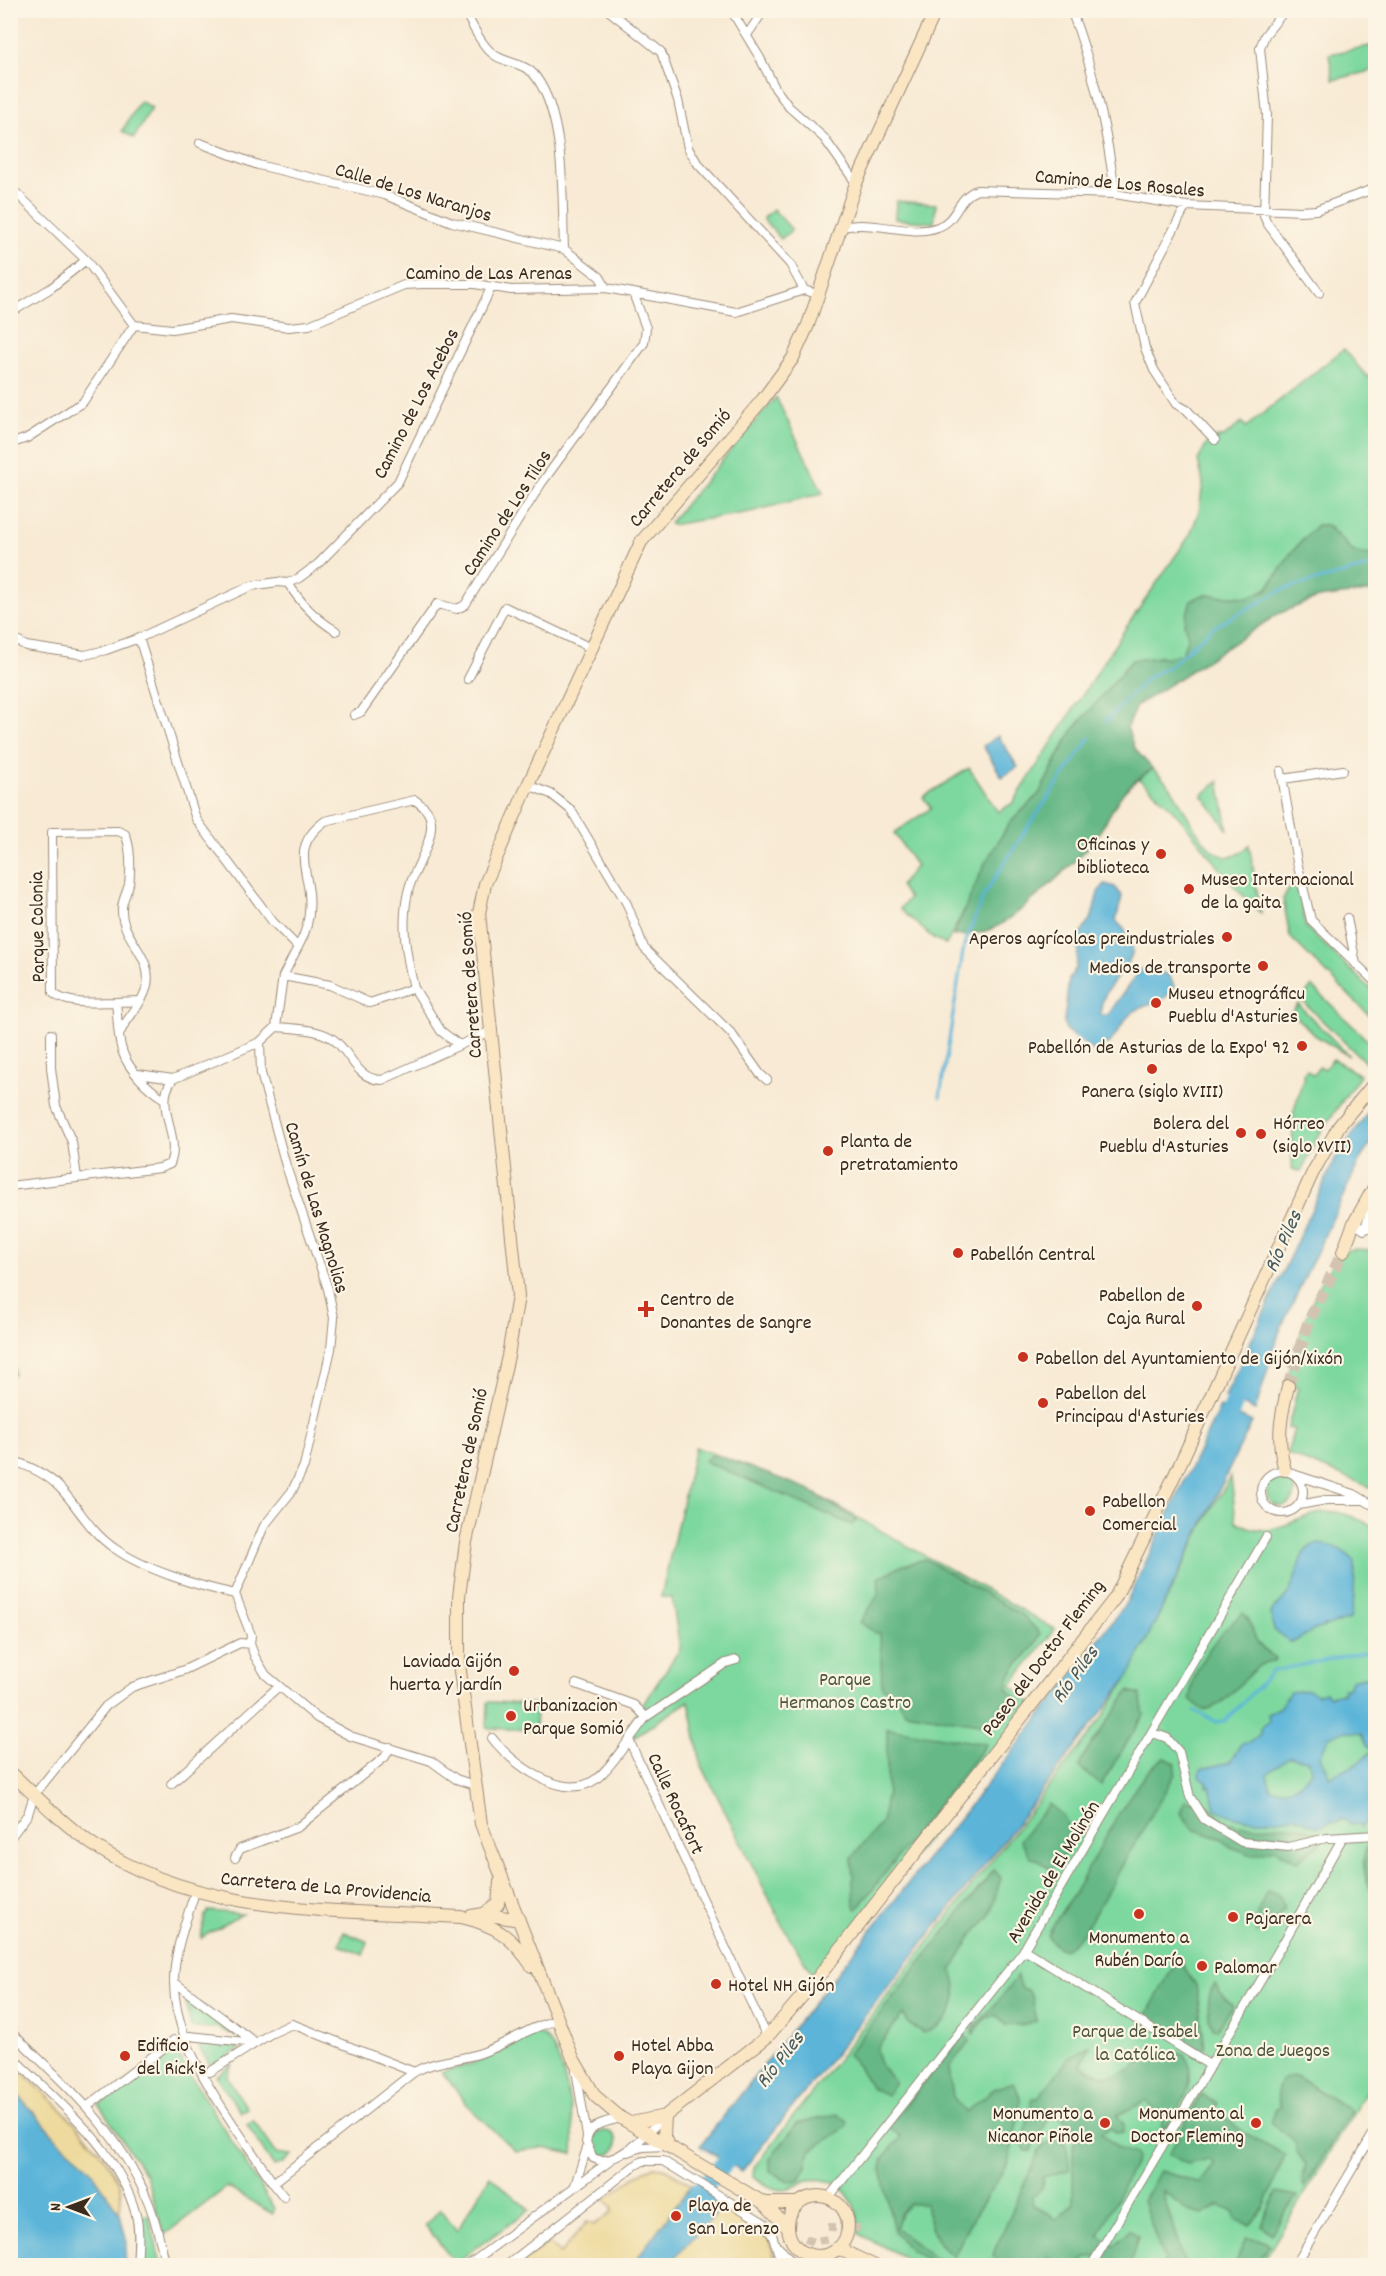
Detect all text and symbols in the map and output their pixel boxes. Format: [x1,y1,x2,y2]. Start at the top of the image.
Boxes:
street label: Calle de Los Naranjos [331,157,495,231]
street label: Camino de Los Rosales [1034,164,1206,206]
street label: Camino de Las Arenas [406,261,572,289]
street label: Camino de Los Acebos [368,324,468,485]
street label: Carretera de Somió [623,403,739,534]
street label: Camino de Los Tilos [457,445,560,582]
place label: Oficinas y biblioteca [1077,832,1150,883]
marker: Oficinas y biblioteca [1154,847,1168,861]
place label: Museo Internacional de la gaita [1201,867,1354,918]
street label: Parque Colonia [24,870,54,983]
marker: Museo Internacional de la gaita [1182,882,1196,896]
street label: Carretera de Somió [453,910,491,1059]
place label: Aperos agrícolas preindustriales [969,926,1215,954]
marker: Aperos agrícolas preindustriales [1220,930,1234,944]
place label: Medios de transporte [1089,955,1251,983]
marker: Medios de transporte [1256,959,1270,973]
place label: Museu etnográficu Pueblu d'Asturies [1168,981,1305,1032]
marker: Museu etnográficu Pueblu d'Asturies [1149,996,1163,1010]
place label: Pabellón de Asturias de la Expo' 92 [1028,1035,1290,1063]
marker: Pabellón de Asturias de la Expo' 92 [1295,1039,1309,1053]
marker: Panera (siglo XVIII) [1145,1062,1159,1076]
place label: Panera (siglo XVIII) [1081,1079,1223,1107]
place label: Bolera del Pueblu d'Asturies [1099,1111,1229,1162]
place label: Hórreo (siglo XVII) [1273,1111,1351,1162]
street label: Camín de Las Magnolias [276,1119,355,1297]
marker: Bolera del Pueblu d'Asturies [1234,1126,1248,1140]
marker: Hórreo (siglo XVII) [1254,1127,1268,1141]
place label: Planta de pretratamiento [840,1129,958,1180]
marker: Planta de pretratamiento [821,1144,835,1158]
water label: Río Piles [1258,1206,1312,1278]
place label: Pabellón Central [970,1242,1095,1270]
marker: Pabellón Central [951,1246,965,1260]
place label: Pabellon de Caja Rural [1099,1283,1185,1334]
place label: Centro de Donantes de Sangre [660,1287,812,1338]
marker: Pabellon de Caja Rural [1190,1299,1204,1313]
marker: Centro de Donantes de Sangre [637,1300,655,1318]
place label: Pabellon del Ayuntamiento de Gijón/Xixón [1035,1346,1343,1374]
marker: Pabellon del Ayuntamiento de Gijón/Xixón [1016,1350,1030,1364]
place label: Pabellon del Principau d'Asturies [1055,1381,1205,1432]
street label: Carretera de Somió [439,1386,497,1536]
marker: Pabellon del Principau d'Asturies [1036,1396,1050,1410]
place label: Pabellon Comercial [1102,1489,1177,1540]
marker: Pabellon Comercial [1083,1504,1097,1518]
street label: Paseo del Doctor Fleming [976,1574,1113,1743]
water label: Río Piles [1045,1640,1108,1711]
place label: Laviada Gijón huerta y jardín [390,1649,502,1700]
marker: Laviada Gijón huerta y jardín [507,1664,521,1678]
park label: Parque Hermanos Castro [779,1667,911,1718]
place label: Urbanizacion Parque Somió [523,1693,624,1744]
marker: Urbanizacion Parque Somió [504,1709,518,1723]
street label: Calle Rocafort [639,1749,710,1860]
street label: Avenida de El Molinón [1001,1796,1108,1949]
street label: Carretera de La Providencia [219,1866,433,1912]
place label: Pajarera [1245,1906,1312,1934]
marker: Monumento a Rubén Darío [1132,1907,1146,1921]
marker: Pajarera [1226,1910,1240,1924]
place label: Monumento a Rubén Darío [1089,1925,1190,1976]
place label: Palomar [1214,1955,1277,1983]
marker: Palomar [1195,1959,1209,1973]
place label: Hotel NH Gijón [728,1973,835,2001]
marker: Hotel NH Gijón [709,1977,723,1991]
park label: Parque de Isabel la Católica [1072,2019,1198,2070]
water label: Río Piles [750,2025,814,2096]
place label: Edificio del Rick's [137,2033,207,2084]
place label: Hotel Abba Playa Gijon [631,2033,714,2084]
park label: Zona de Juegos [1216,2038,1330,2066]
marker: Edificio del Rick's [118,2049,132,2063]
marker: Hotel Abba Playa Gijon [612,2049,626,2063]
place label: Monumento a Nicanor Piñole [987,2101,1094,2152]
place label: Monumento al Doctor Fleming [1131,2101,1244,2152]
marker: Monumento a Nicanor Piñole [1098,2116,1112,2130]
marker: Monumento al Doctor Fleming [1249,2116,1263,2130]
north arrow [39,2177,99,2237]
place label: Playa de San Lorenzo [688,2193,779,2244]
text: N [45,2203,68,2211]
marker: Playa de San Lorenzo [669,2209,683,2223]

